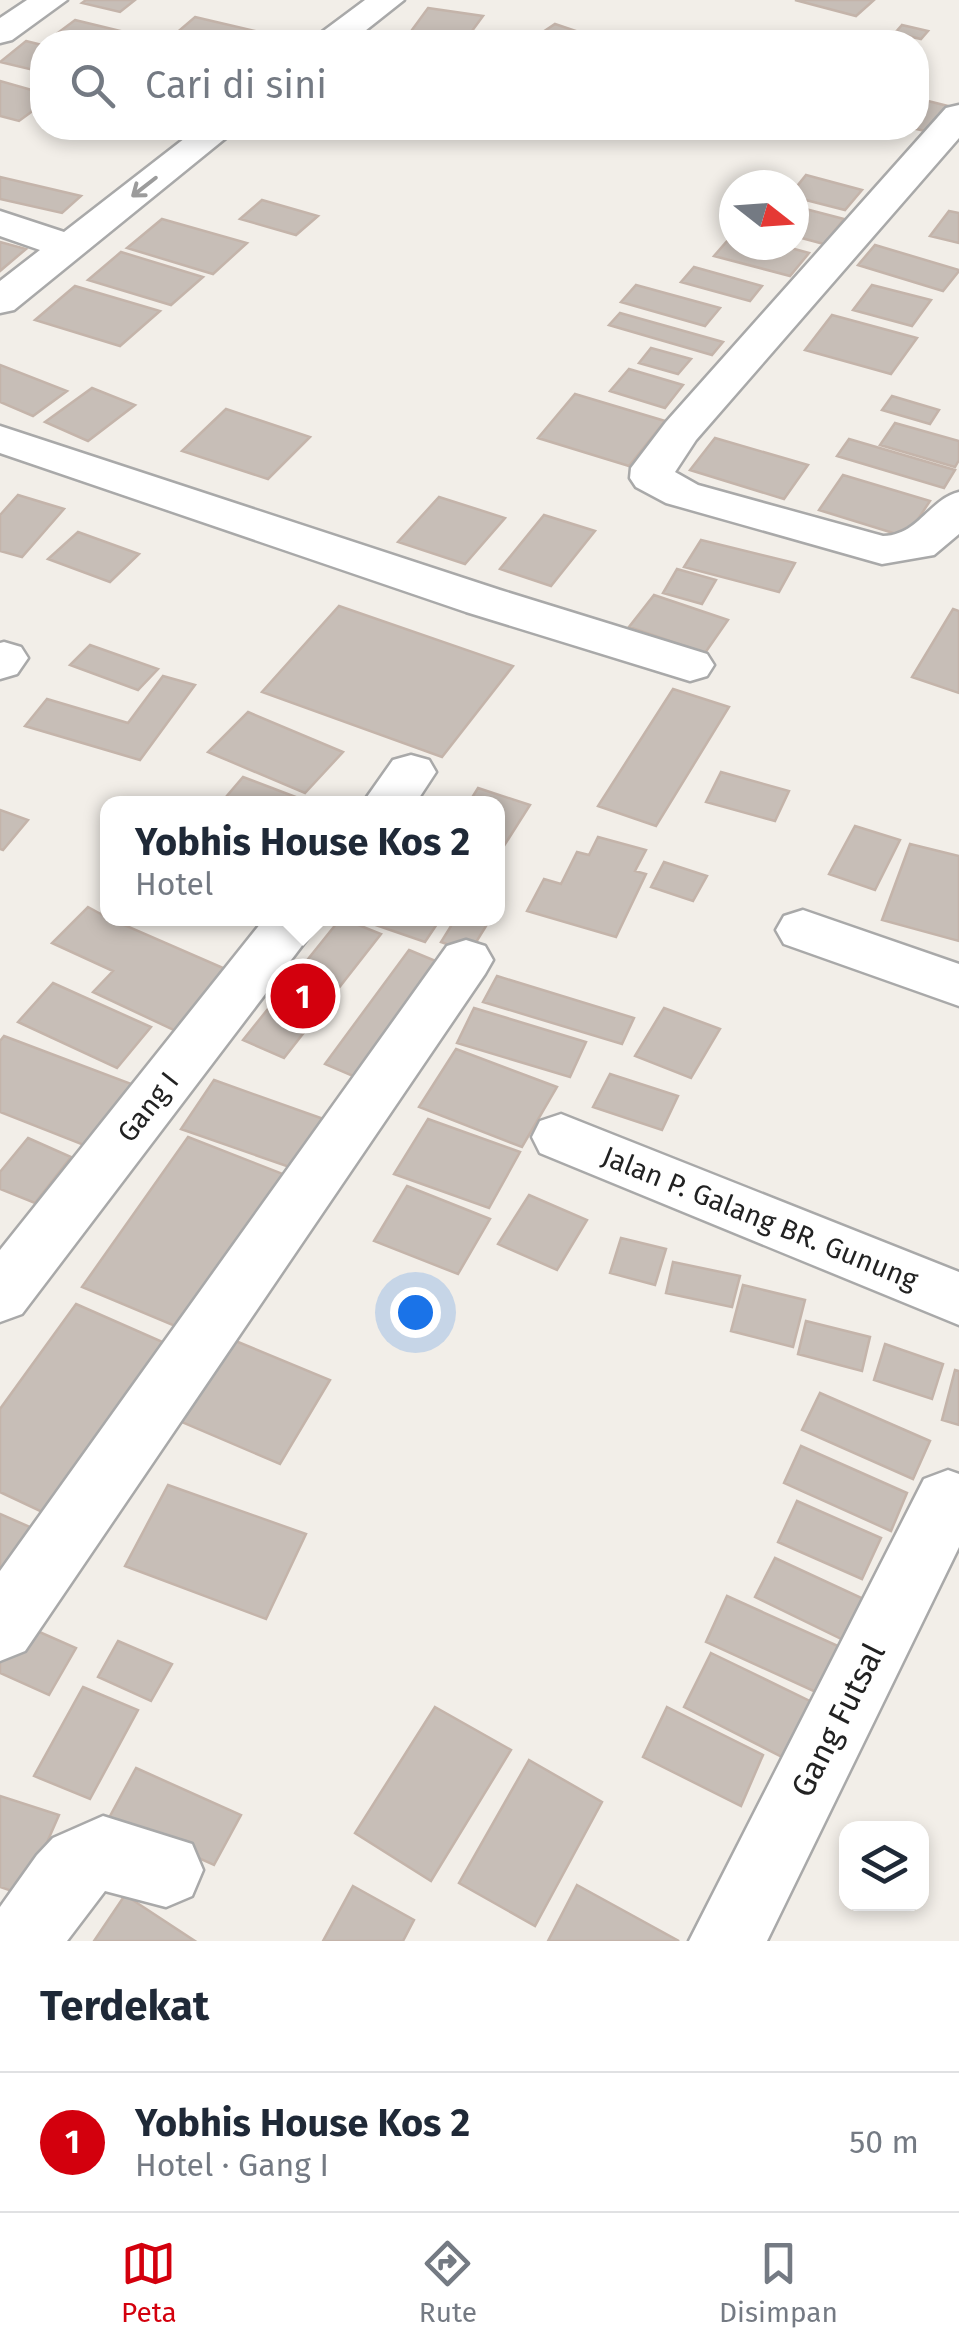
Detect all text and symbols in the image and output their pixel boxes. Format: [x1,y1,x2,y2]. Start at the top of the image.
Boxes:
search box [30,30,929,140]
icon: search [65,58,120,113]
text: Cari di sini [145,62,327,108]
north arrow [719,170,809,260]
one-way arrow [131,176,157,198]
popup [100,796,505,926]
text: Yobhis House Kos 2 [135,819,470,865]
text: Hotel [135,865,213,903]
pin: 1 [270,958,336,1034]
street label: Gang I [111,1065,185,1149]
street label: Jalan P. Galang BR. Gunung [597,1139,923,1297]
your location [390,1287,441,1338]
street label: Gang Futsal [783,1637,893,1803]
map controls [839,1821,929,1911]
button: layers [839,1821,929,1911]
text: Terdekat [40,1981,209,2031]
text: Yobhis House Kos 2 [135,2100,470,2146]
text: 1 [65,2123,80,2161]
text: 50 m [849,2123,919,2161]
text: Hotel · Gang I [135,2146,329,2184]
tab: Peta [121,2236,177,2329]
tab: Rute [419,2236,477,2329]
tab: Disimpan [719,2236,838,2329]

